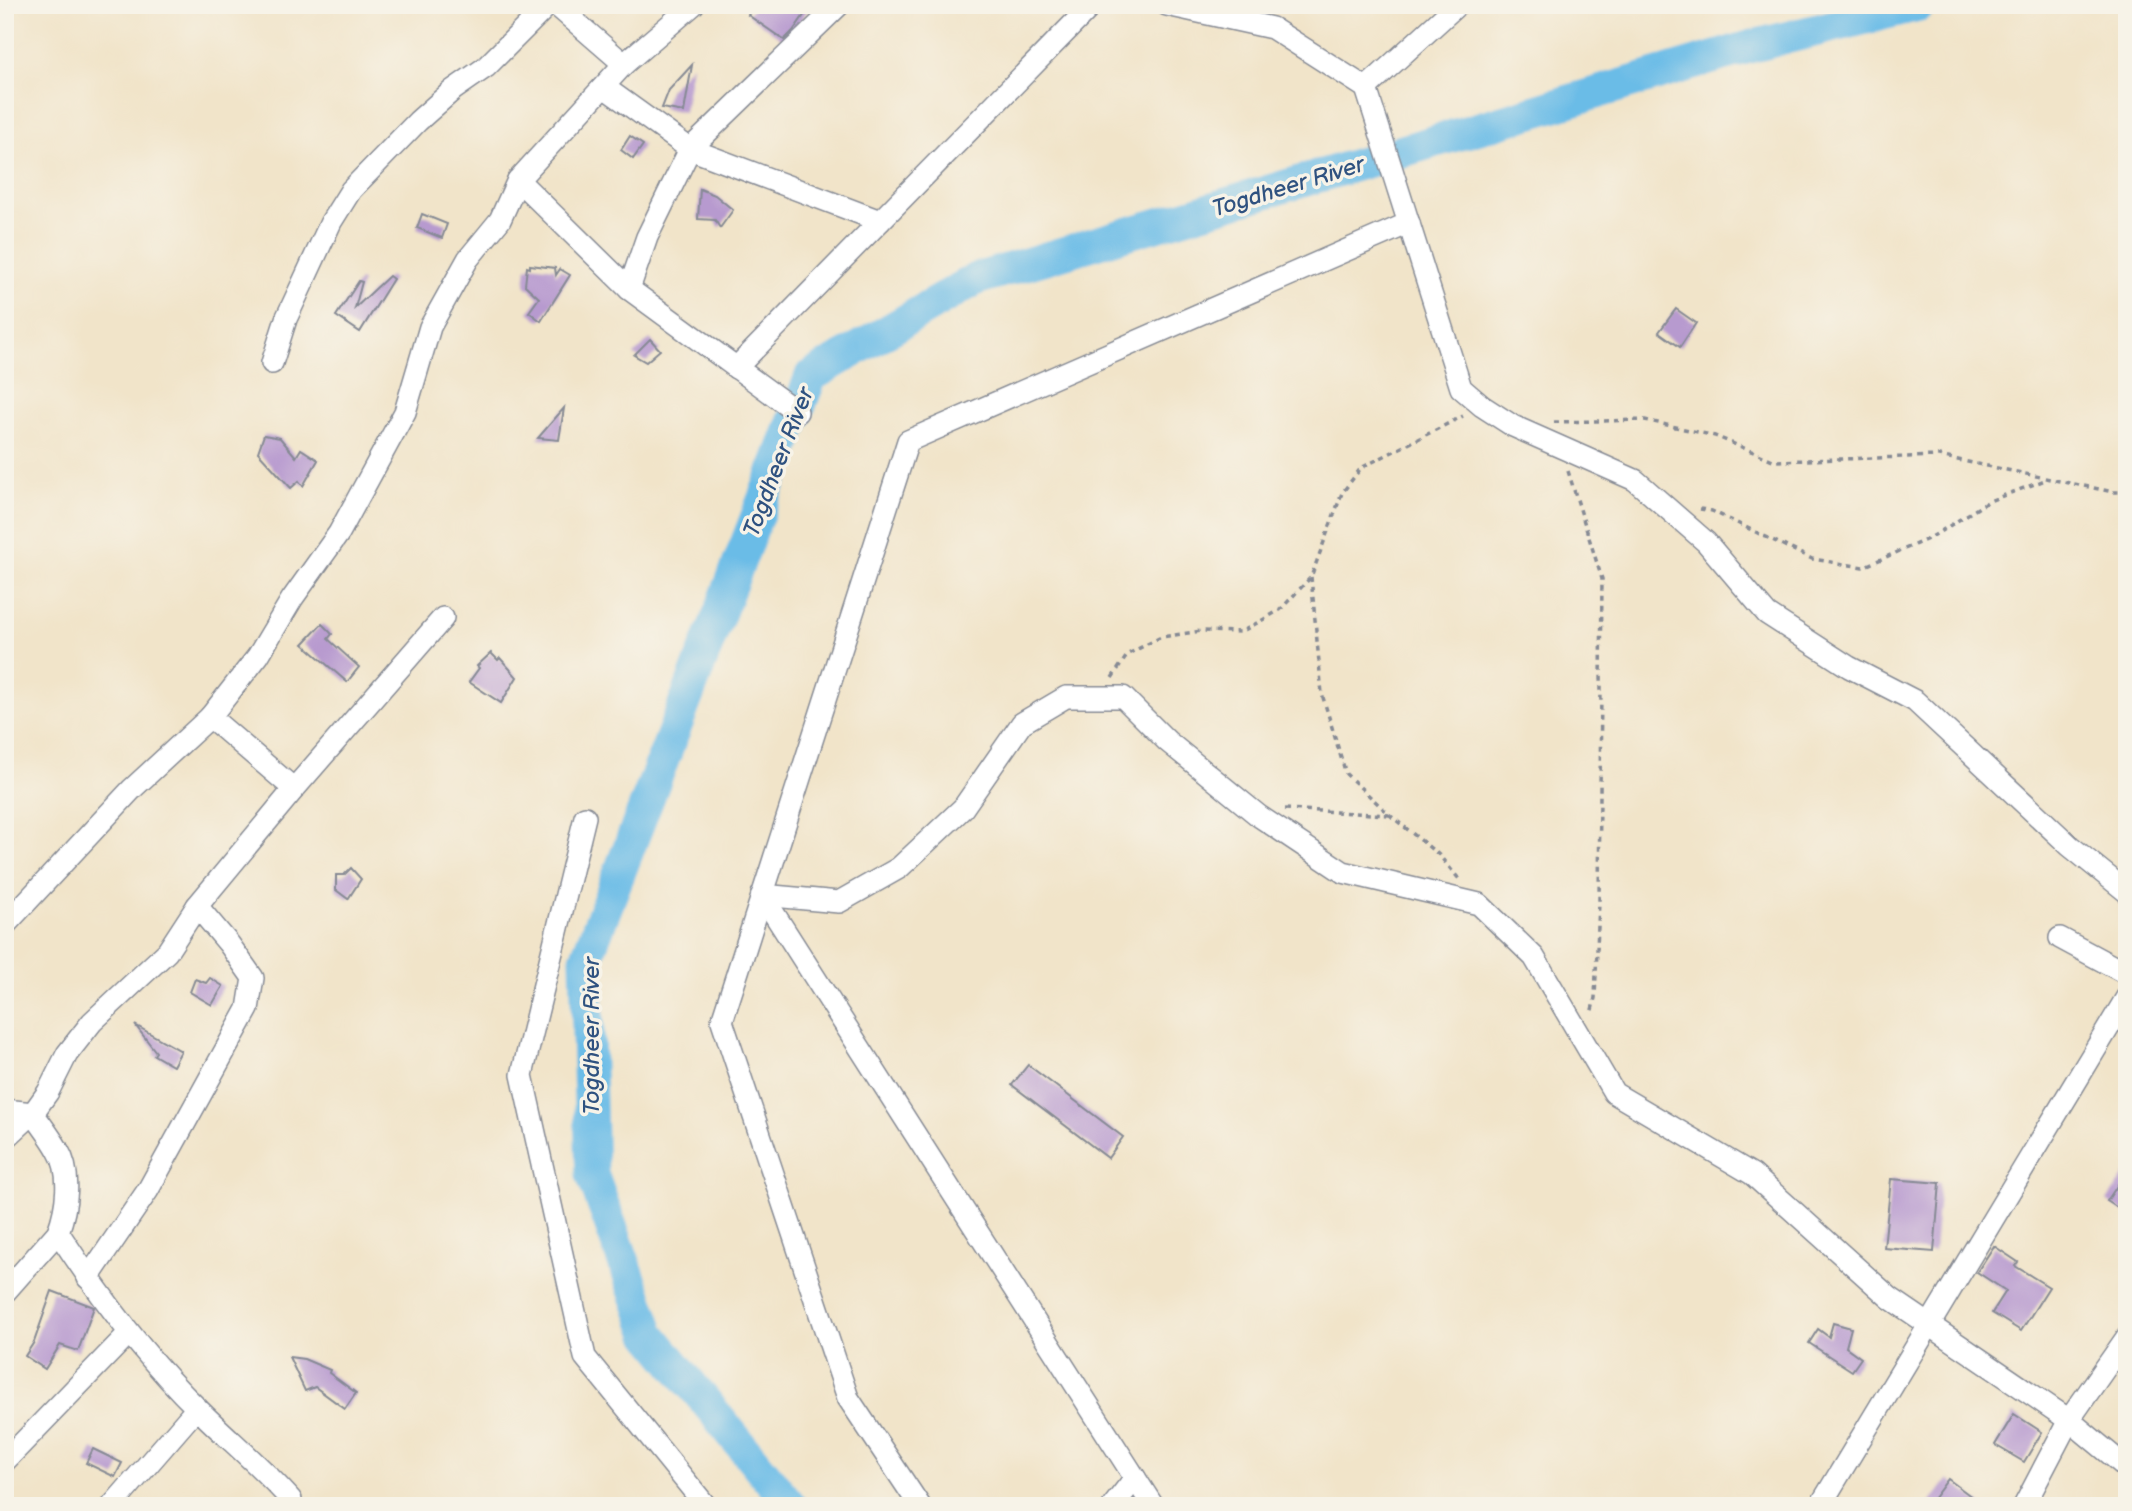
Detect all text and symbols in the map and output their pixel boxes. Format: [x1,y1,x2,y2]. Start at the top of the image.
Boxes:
water label: Togdheer River [1209,150,1369,223]
water label: Togdheer River [738,382,821,541]
water label: Togdheer River [578,956,606,1115]

